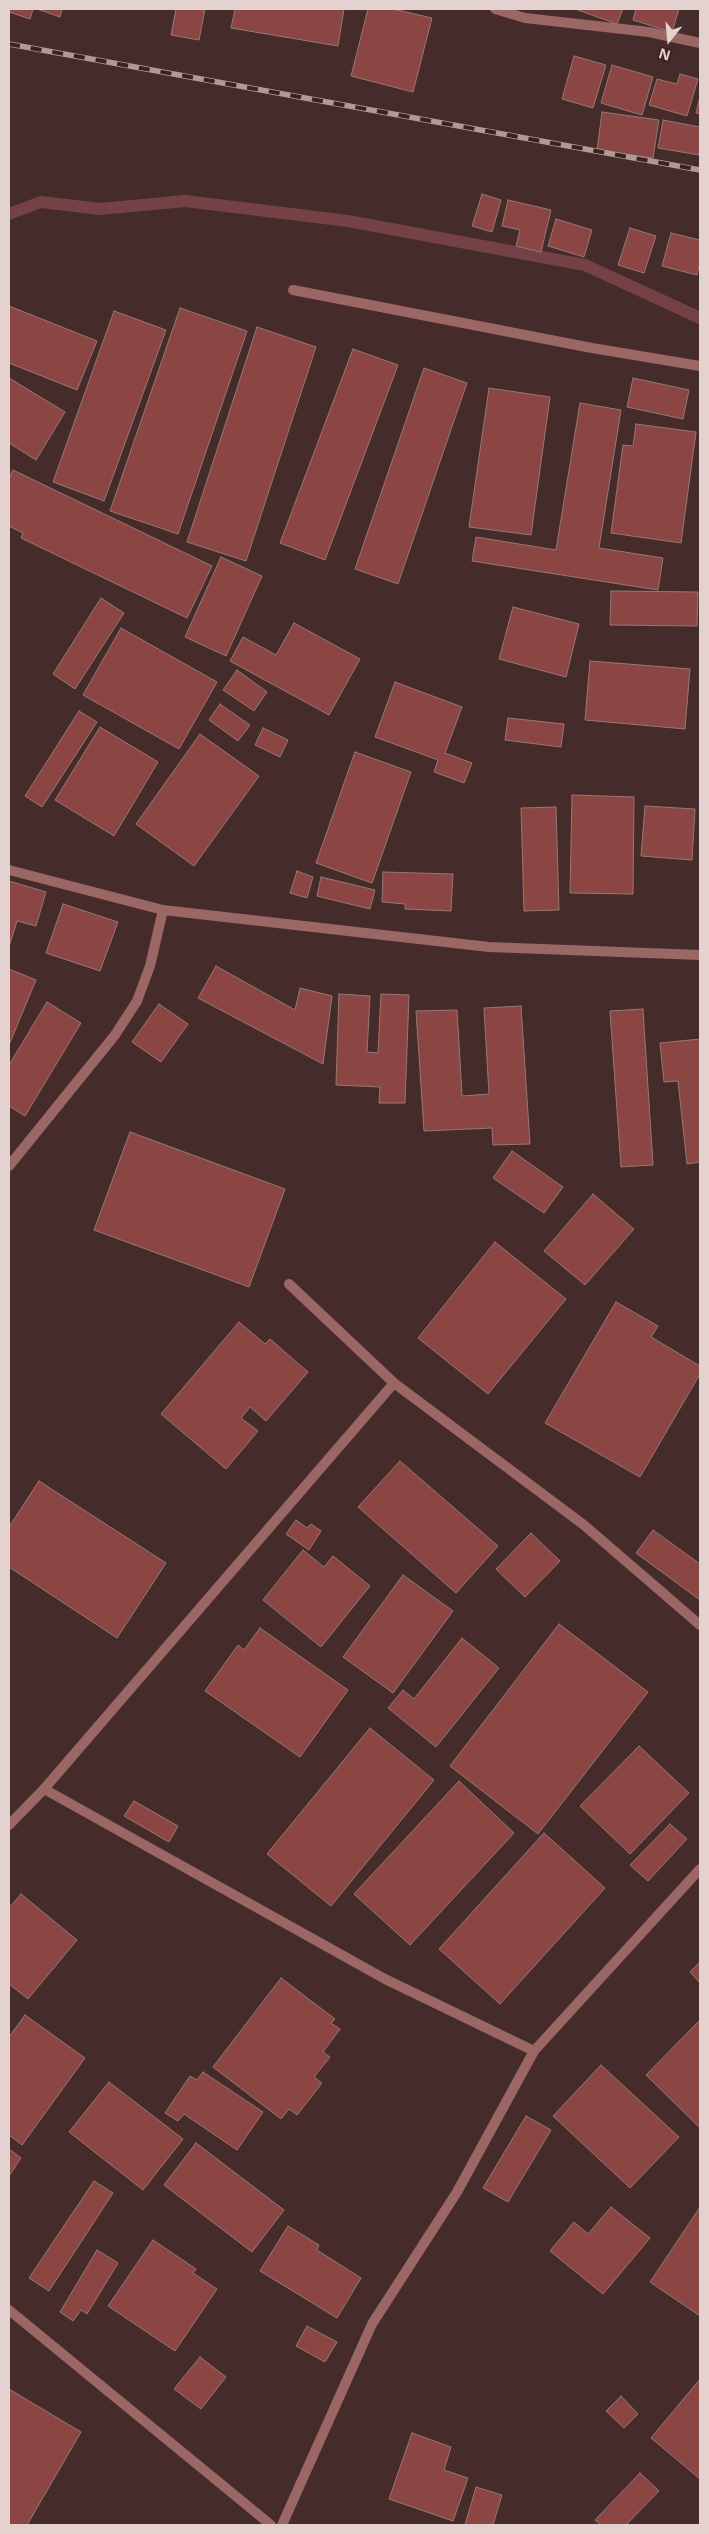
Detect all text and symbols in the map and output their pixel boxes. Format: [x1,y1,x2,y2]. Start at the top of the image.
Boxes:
north arrow [644,15,694,65]
text: N [656,44,673,66]

